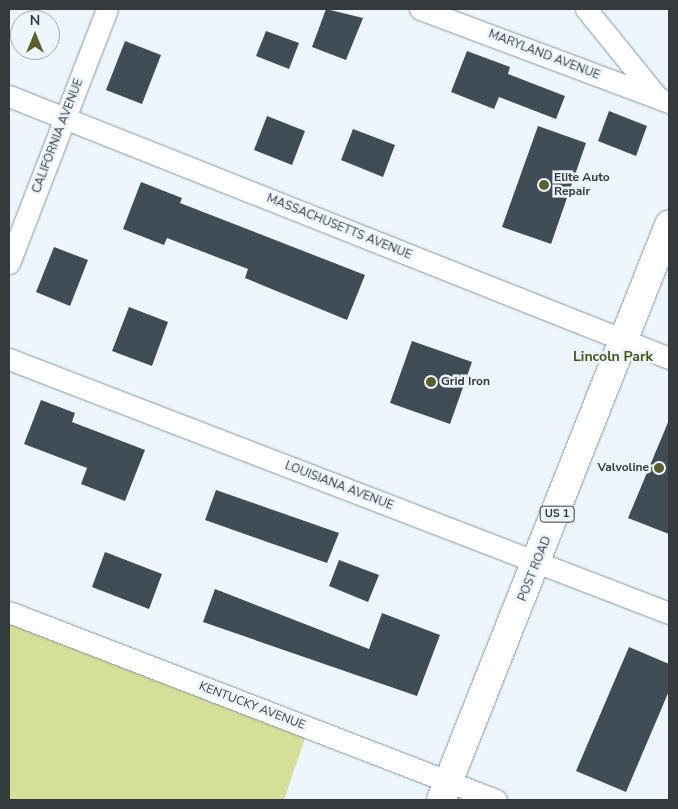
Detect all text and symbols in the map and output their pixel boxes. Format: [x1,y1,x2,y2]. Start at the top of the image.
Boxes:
north arrow [10,10,60,60]
text: N [30,11,40,30]
street label: MARYLAND AVENUE [486,27,602,83]
street label: CALIFORNIA AVENUE [29,77,87,195]
place label: Elite Auto Repair [554,171,610,199]
marker: Elite Auto Repair [538,179,550,191]
street label: MASSACHUSETTS AVENUE [264,191,414,263]
district label: Lincoln Park [573,349,653,365]
place label: Grid Iron [441,375,490,389]
marker: Grid Iron [425,376,437,388]
street label: LOUISIANA AVENUE [283,459,395,513]
place label: Valvoline [597,461,649,475]
marker: Valvoline [653,462,665,474]
road number: US 1 [540,506,574,522]
street label: POST ROAD [515,534,555,604]
street label: KENTUCKY AVENUE [197,679,307,733]

